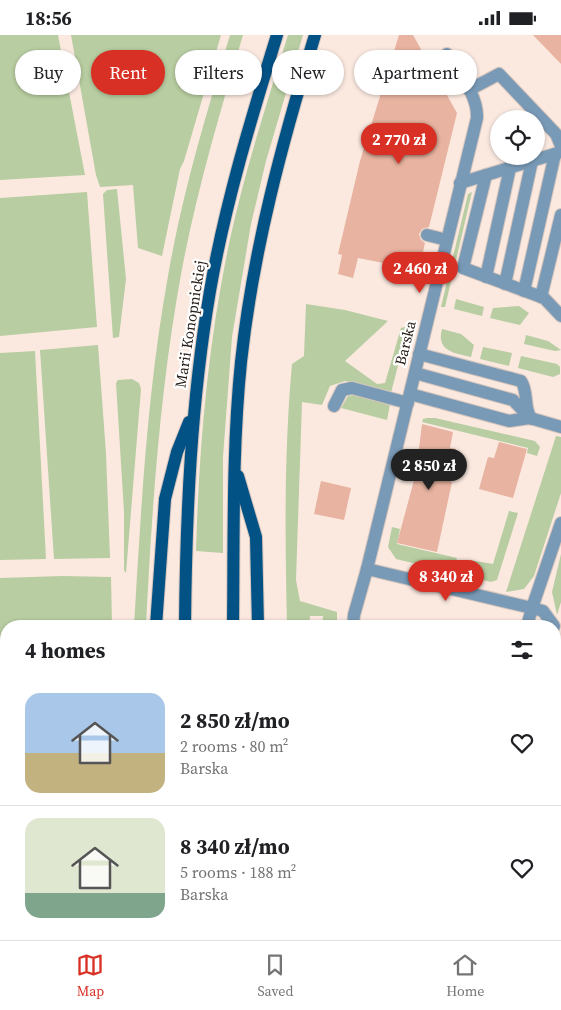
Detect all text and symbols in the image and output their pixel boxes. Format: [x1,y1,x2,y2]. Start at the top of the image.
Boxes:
text: 18:56 [25,5,72,31]
chip: Buy [15,50,81,95]
chip: Rent [91,50,165,95]
chip: Filters [175,50,262,95]
chip: New [272,50,344,95]
chip: Apartment [354,50,477,95]
map controls [490,110,545,165]
button: locate [490,110,545,165]
pin: 2 770 zł [347,123,451,165]
text: 2 770 zł [372,128,426,150]
pin: 2 460 zł [368,251,472,294]
text: 2 460 zł [393,257,447,279]
street label: Marii Konopnickiej [170,259,210,389]
street label: Barska [389,318,421,368]
pin: 2 850 zł [377,449,481,491]
text: 2 850 zł [402,454,456,476]
pin: 8 340 zł [394,559,498,602]
text: 8 340 zł [419,565,473,587]
text: 4 homes [25,636,105,665]
icon: filters [508,636,536,664]
text: 2 850 zł/mo [180,706,290,735]
icon: home [65,713,125,773]
icon: heart [508,729,536,757]
text: 2 rooms · 80 m² [180,735,288,757]
text: Barska [180,757,228,779]
text: 8 340 zł/mo [180,832,290,861]
icon: home [65,838,125,898]
icon: heart [508,854,536,882]
text: 5 rooms · 188 m² [180,861,296,883]
text: Barska [180,883,228,905]
tab: Map [76,951,104,1001]
tab: Saved [257,951,293,1001]
tab: Home [446,951,485,1001]

